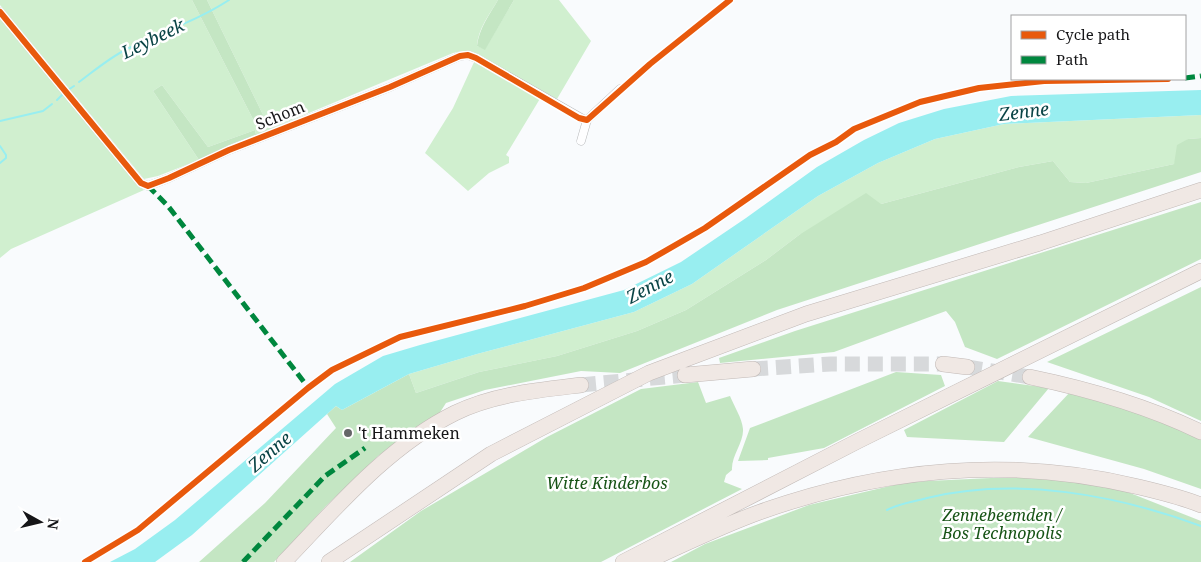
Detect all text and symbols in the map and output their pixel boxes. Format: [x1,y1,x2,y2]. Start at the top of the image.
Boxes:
water label: Leybeek [116,12,189,64]
legend [1011,15,1186,80]
text: Cycle path [1056,24,1131,44]
text: Path [1056,49,1089,69]
street label: Schom [252,95,308,135]
water label: Zenne [997,96,1050,126]
water label: Zenne [621,264,677,309]
place label: 't Hammeken [358,422,460,444]
water label: Zenne [242,426,296,477]
marker: 't Hammeken [342,427,354,439]
park label: Witte Kinderbos [546,472,668,494]
north arrow [15,497,65,547]
park label: Zennebeemden / Bos Technopolis [941,504,1064,544]
text: N [43,517,64,531]

